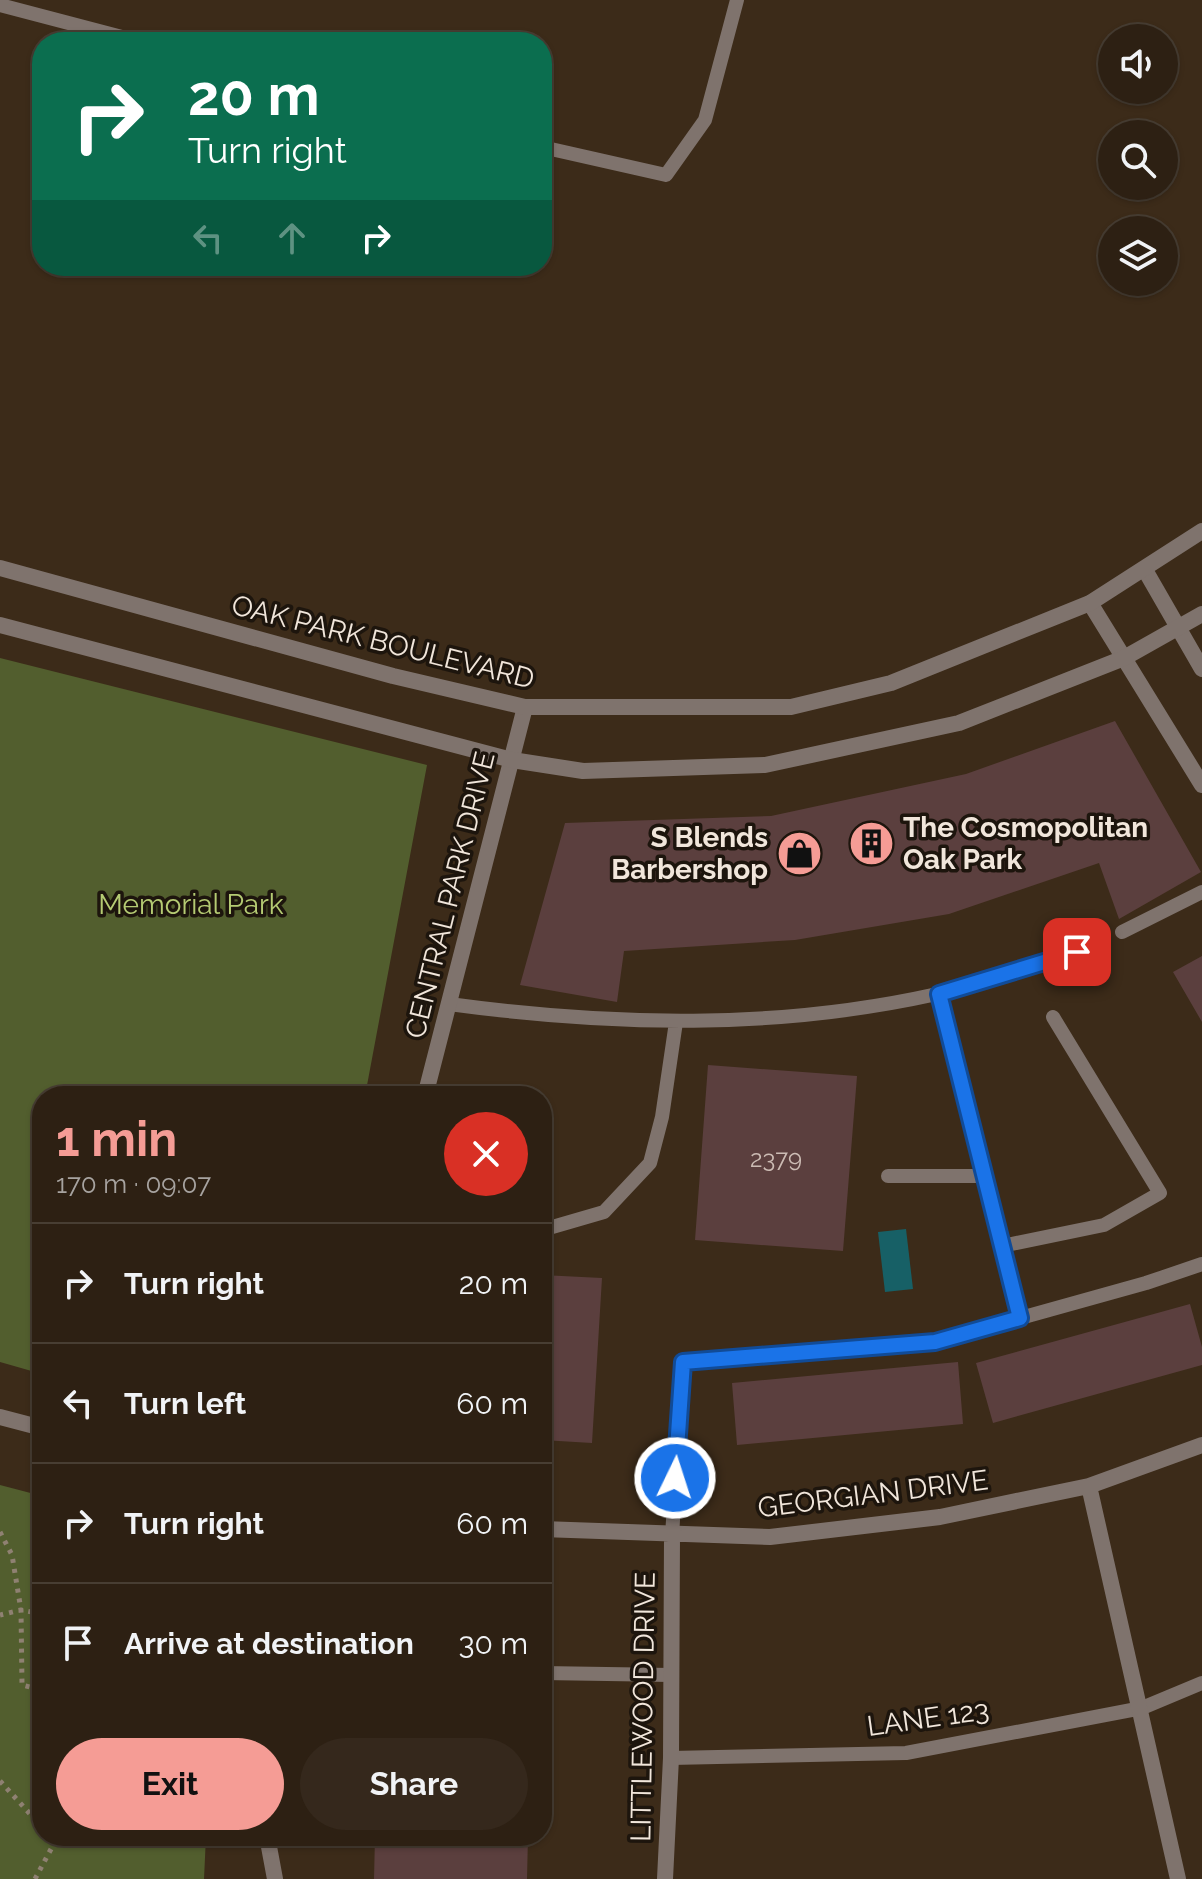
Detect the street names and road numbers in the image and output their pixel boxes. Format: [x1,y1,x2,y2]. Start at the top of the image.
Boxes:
street label: OAK PARK BOULEVARD [228,588,538,696]
street label: CENTRAL PARK DRIVE [398,748,502,1042]
street label: GEORGIAN DRIVE [756,1463,990,1525]
street label: LITTLEWOOD DRIVE [624,1572,662,1842]
street label: LANE 123 [865,1693,991,1743]

